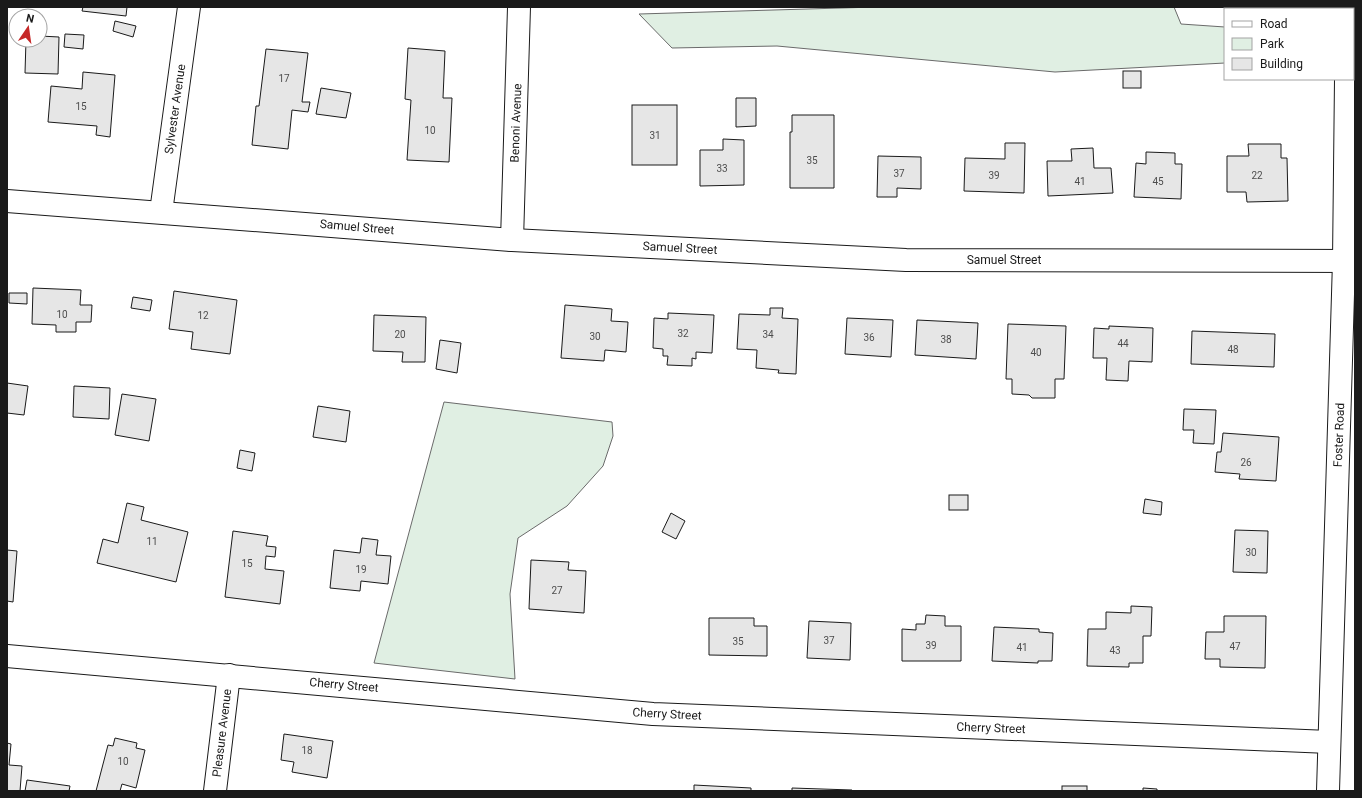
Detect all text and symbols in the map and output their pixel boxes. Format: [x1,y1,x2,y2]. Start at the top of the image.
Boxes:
north arrow [8,8,48,48]
legend [1224,8,1354,80]
text: N [25,12,36,26]
text: Road [1260,17,1288,31]
text: Park [1260,37,1285,51]
text: Building [1260,57,1303,71]
street label: Sylvester Avenue [162,63,188,155]
house number: 17 [278,73,290,84]
street label: Benoni Avenue [508,83,524,163]
house number: 15 [75,101,87,112]
house number: 10 [424,125,436,136]
house number: 31 [649,130,661,141]
house number: 35 [806,155,818,166]
house number: 33 [716,163,728,174]
house number: 37 [893,168,905,179]
house number: 39 [988,170,1000,181]
house number: 22 [1251,170,1263,181]
house number: 41 [1074,176,1086,187]
house number: 45 [1152,176,1164,187]
street label: Samuel Street [319,217,395,237]
street label: Samuel Street [642,239,718,257]
street label: Samuel Street [967,253,1041,267]
house number: 10 [56,309,68,320]
house number: 12 [197,310,209,321]
house number: 32 [677,328,689,339]
house number: 20 [394,329,406,340]
house number: 34 [762,329,774,340]
house number: 30 [589,331,601,342]
house number: 36 [863,332,875,343]
house number: 38 [940,334,952,345]
house number: 44 [1117,338,1129,349]
house number: 48 [1227,344,1239,355]
house number: 40 [1030,347,1042,358]
street label: Foster Road [1331,403,1347,467]
house number: 26 [1240,457,1252,468]
house number: 11 [146,536,158,547]
house number: 30 [1245,547,1257,558]
house number: 15 [241,558,253,569]
house number: 19 [355,564,367,575]
house number: 27 [551,585,563,596]
house number: 37 [823,635,835,646]
house number: 35 [732,636,744,647]
house number: 39 [925,640,937,651]
house number: 47 [1229,641,1241,652]
house number: 41 [1016,642,1028,653]
house number: 43 [1109,645,1121,656]
street label: Cherry Street [309,675,379,695]
street label: Pleasure Avenue [210,688,234,778]
street label: Cherry Street [632,705,702,723]
street label: Cherry Street [956,720,1026,736]
house number: 18 [301,745,313,756]
house number: 10 [117,756,129,767]

